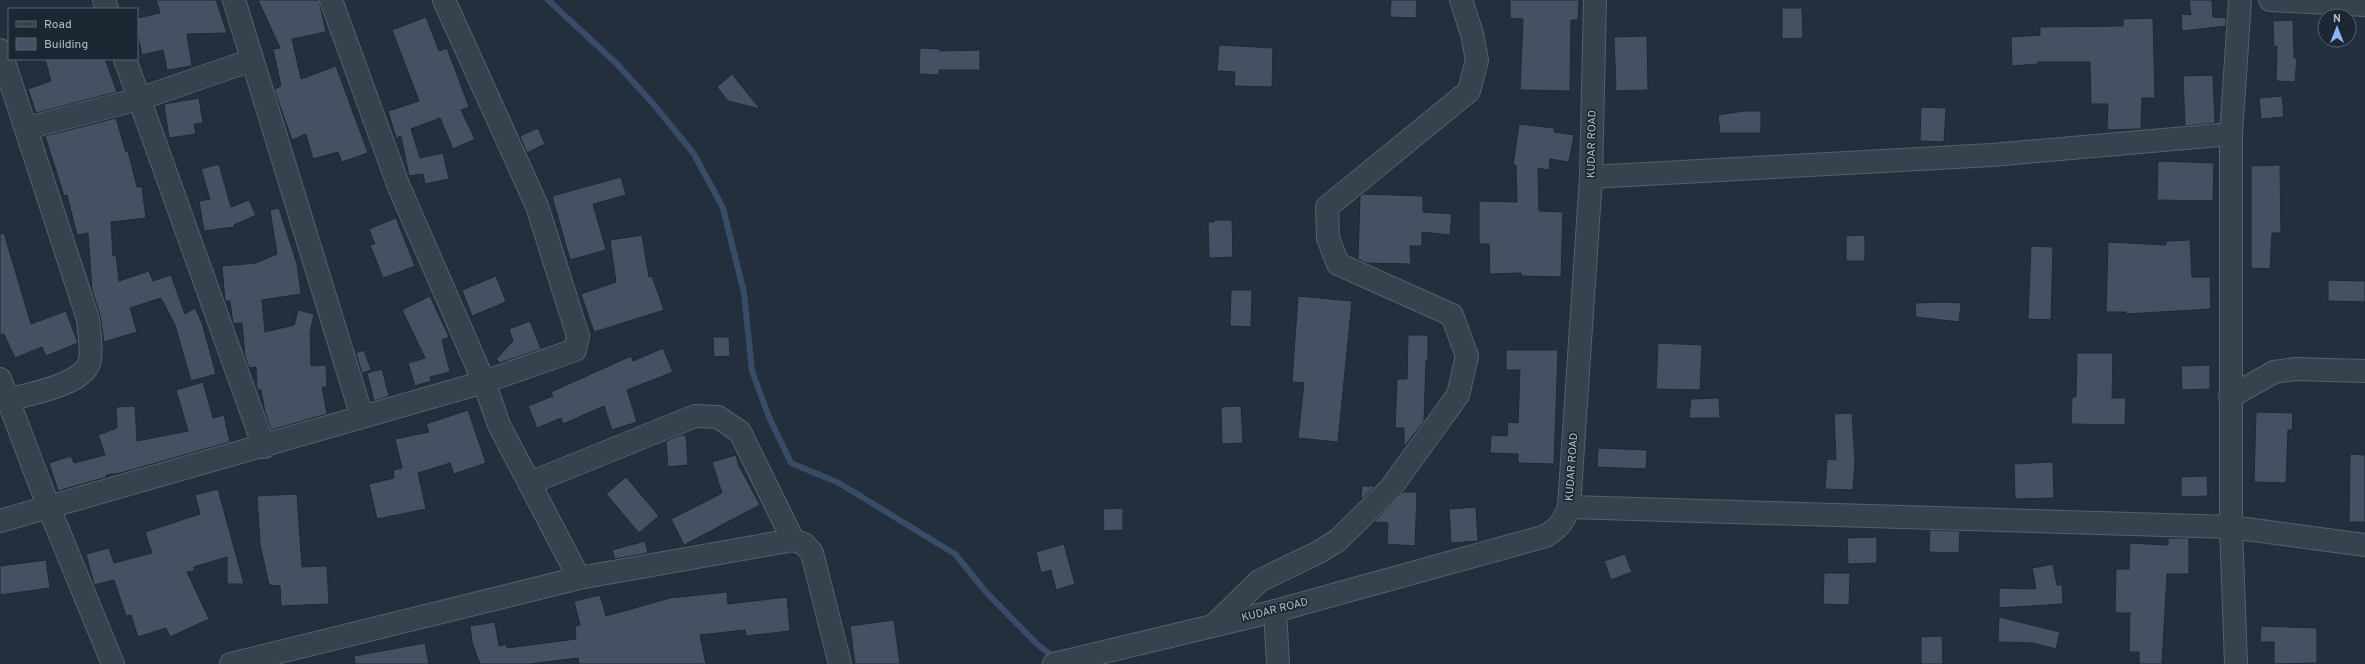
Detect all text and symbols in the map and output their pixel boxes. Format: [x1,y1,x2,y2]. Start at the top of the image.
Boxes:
legend [8,8,138,60]
north arrow [2317,8,2357,48]
text: N [2333,12,2341,26]
text: Road [44,17,72,33]
text: Building [44,37,88,53]
street label: KUDAR ROAD [1584,110,1600,178]
street label: KUDAR ROAD [1563,432,1581,502]
street label: KUDAR ROAD [1240,595,1310,625]

